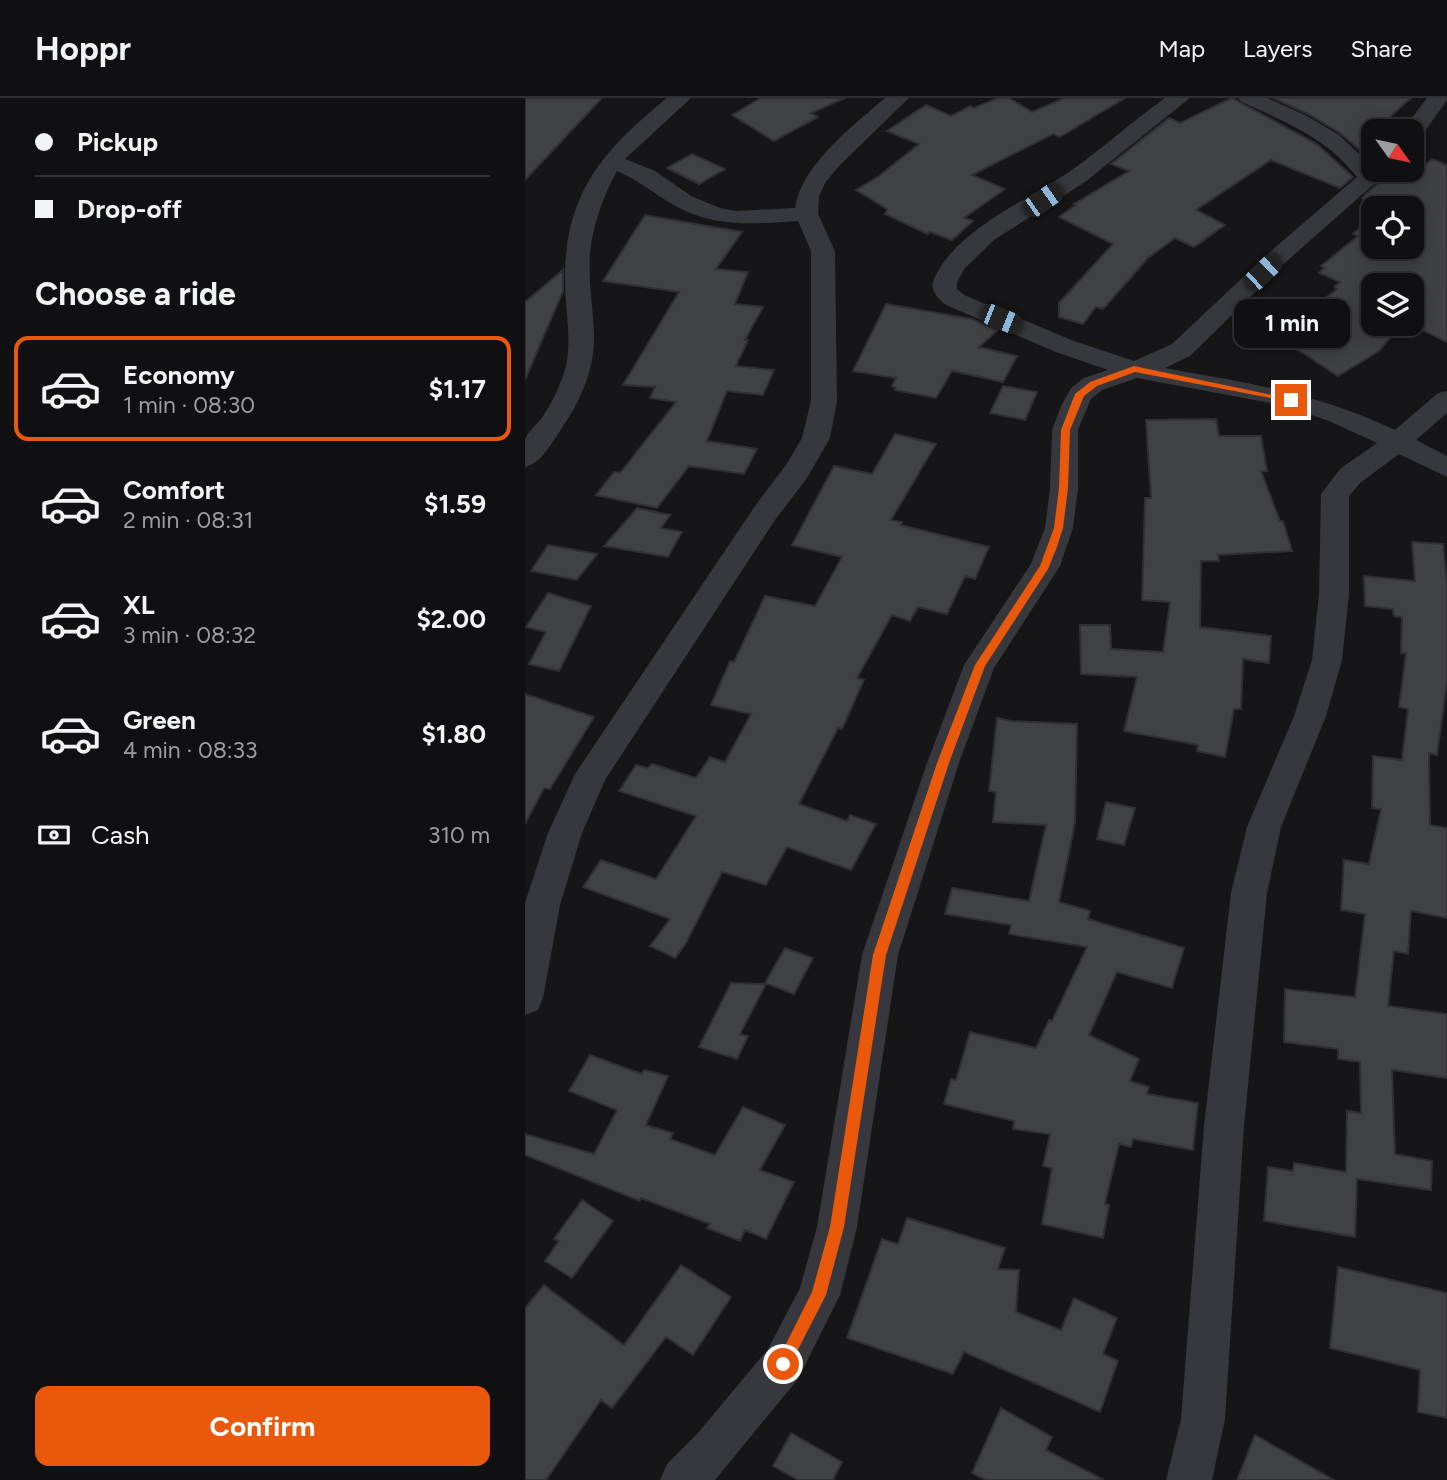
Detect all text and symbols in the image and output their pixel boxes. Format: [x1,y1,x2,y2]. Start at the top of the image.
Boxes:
text: Hoppr [35,29,131,68]
text: Map [1158,34,1205,63]
text: Layers [1243,34,1312,63]
text: Share [1350,34,1412,63]
north arrow [1361,119,1425,182]
map controls [1361,119,1424,336]
text: Pickup [77,126,158,158]
car [1020,179,1067,221]
text: Drop-off [77,193,182,225]
button: locate [1361,196,1424,259]
car [1241,250,1286,294]
button: layers [1361,273,1424,336]
text: Choose a ride [35,275,236,313]
callout: 1 min [1233,299,1349,348]
car [978,301,1025,337]
text: 1 min [1265,309,1319,337]
icon: car [39,357,102,420]
text: Economy [123,359,235,391]
text: $1.17 [429,373,486,405]
route end [1275,384,1307,416]
text: 1 min · 08:30 [123,391,255,419]
icon: car [39,472,102,535]
text: Comfort [123,474,225,506]
text: $1.59 [424,488,486,520]
text: 2 min · 08:31 [123,506,253,534]
icon: car [39,587,102,650]
text: XL [123,589,155,621]
text: $2.00 [416,603,486,635]
text: 3 min · 08:32 [123,621,256,649]
icon: car [39,702,102,765]
text: Green [123,704,196,736]
text: $1.80 [421,718,486,750]
text: 4 min · 08:33 [123,736,258,764]
icon: cash [35,816,73,854]
text: Cash [91,819,150,851]
text: 310 m [428,821,490,849]
route start [767,1348,799,1380]
button: Confirm [35,1386,490,1466]

